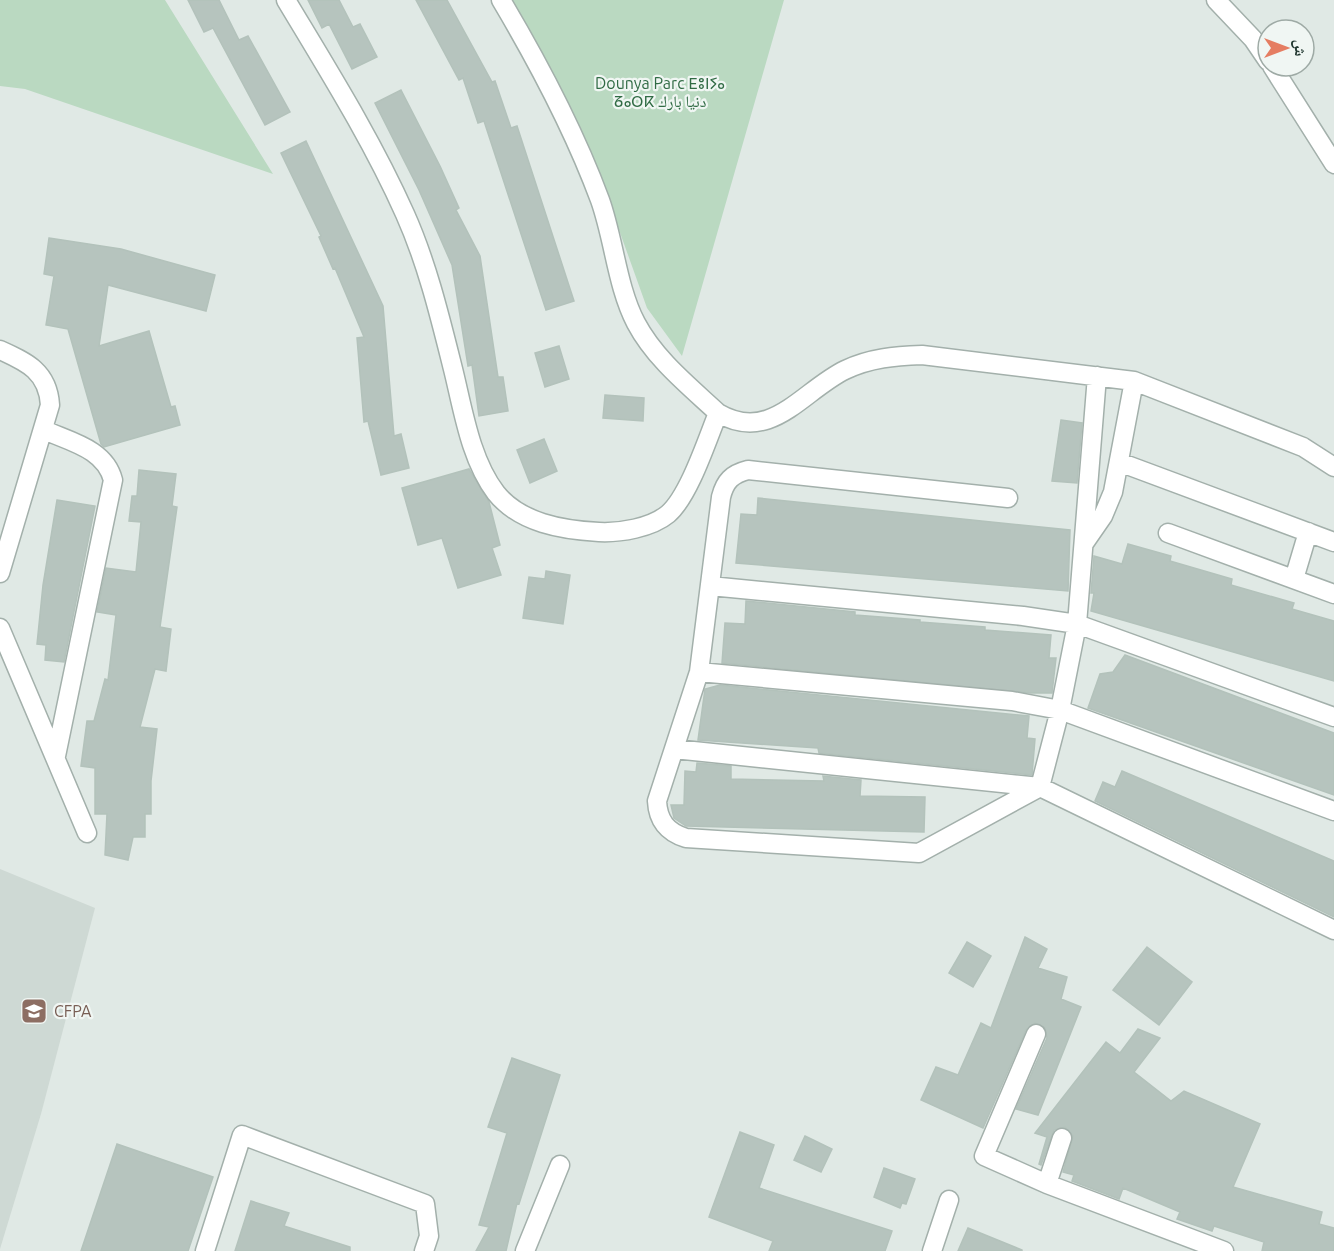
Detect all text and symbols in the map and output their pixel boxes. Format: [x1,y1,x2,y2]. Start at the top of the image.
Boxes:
north arrow [1256,18,1316,78]
text: ش [1291,40,1310,57]
park label: Dounya Parc ⴹⵓⵏⵢⴰ ⵒⴰⵔⴽ دنيا بارك [595,74,725,111]
school or university icon: CFPA [19,996,49,1026]
place label: CFPA [54,1002,92,1020]

